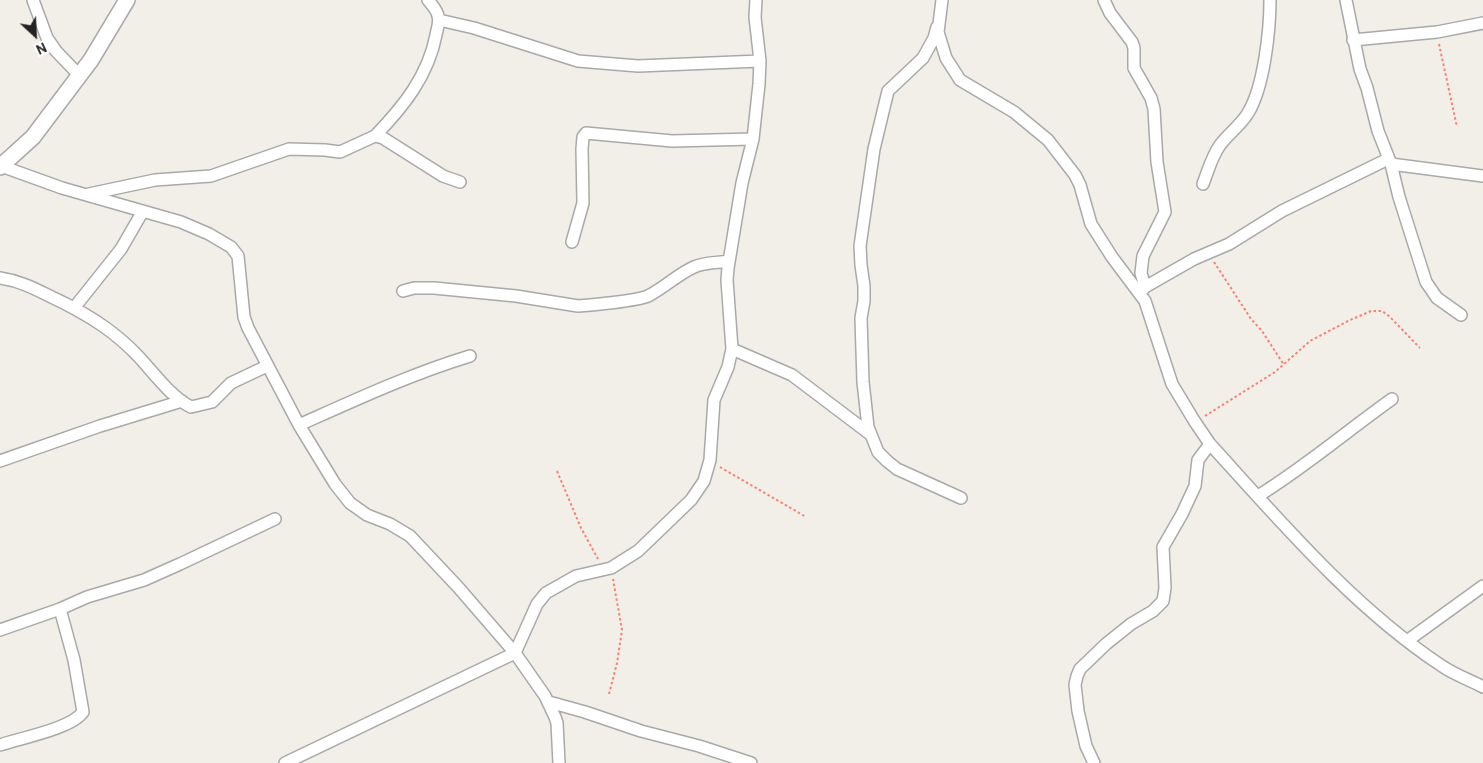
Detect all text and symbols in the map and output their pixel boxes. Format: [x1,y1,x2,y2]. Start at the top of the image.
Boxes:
north arrow [10,10,60,60]
text: N [33,38,50,59]

